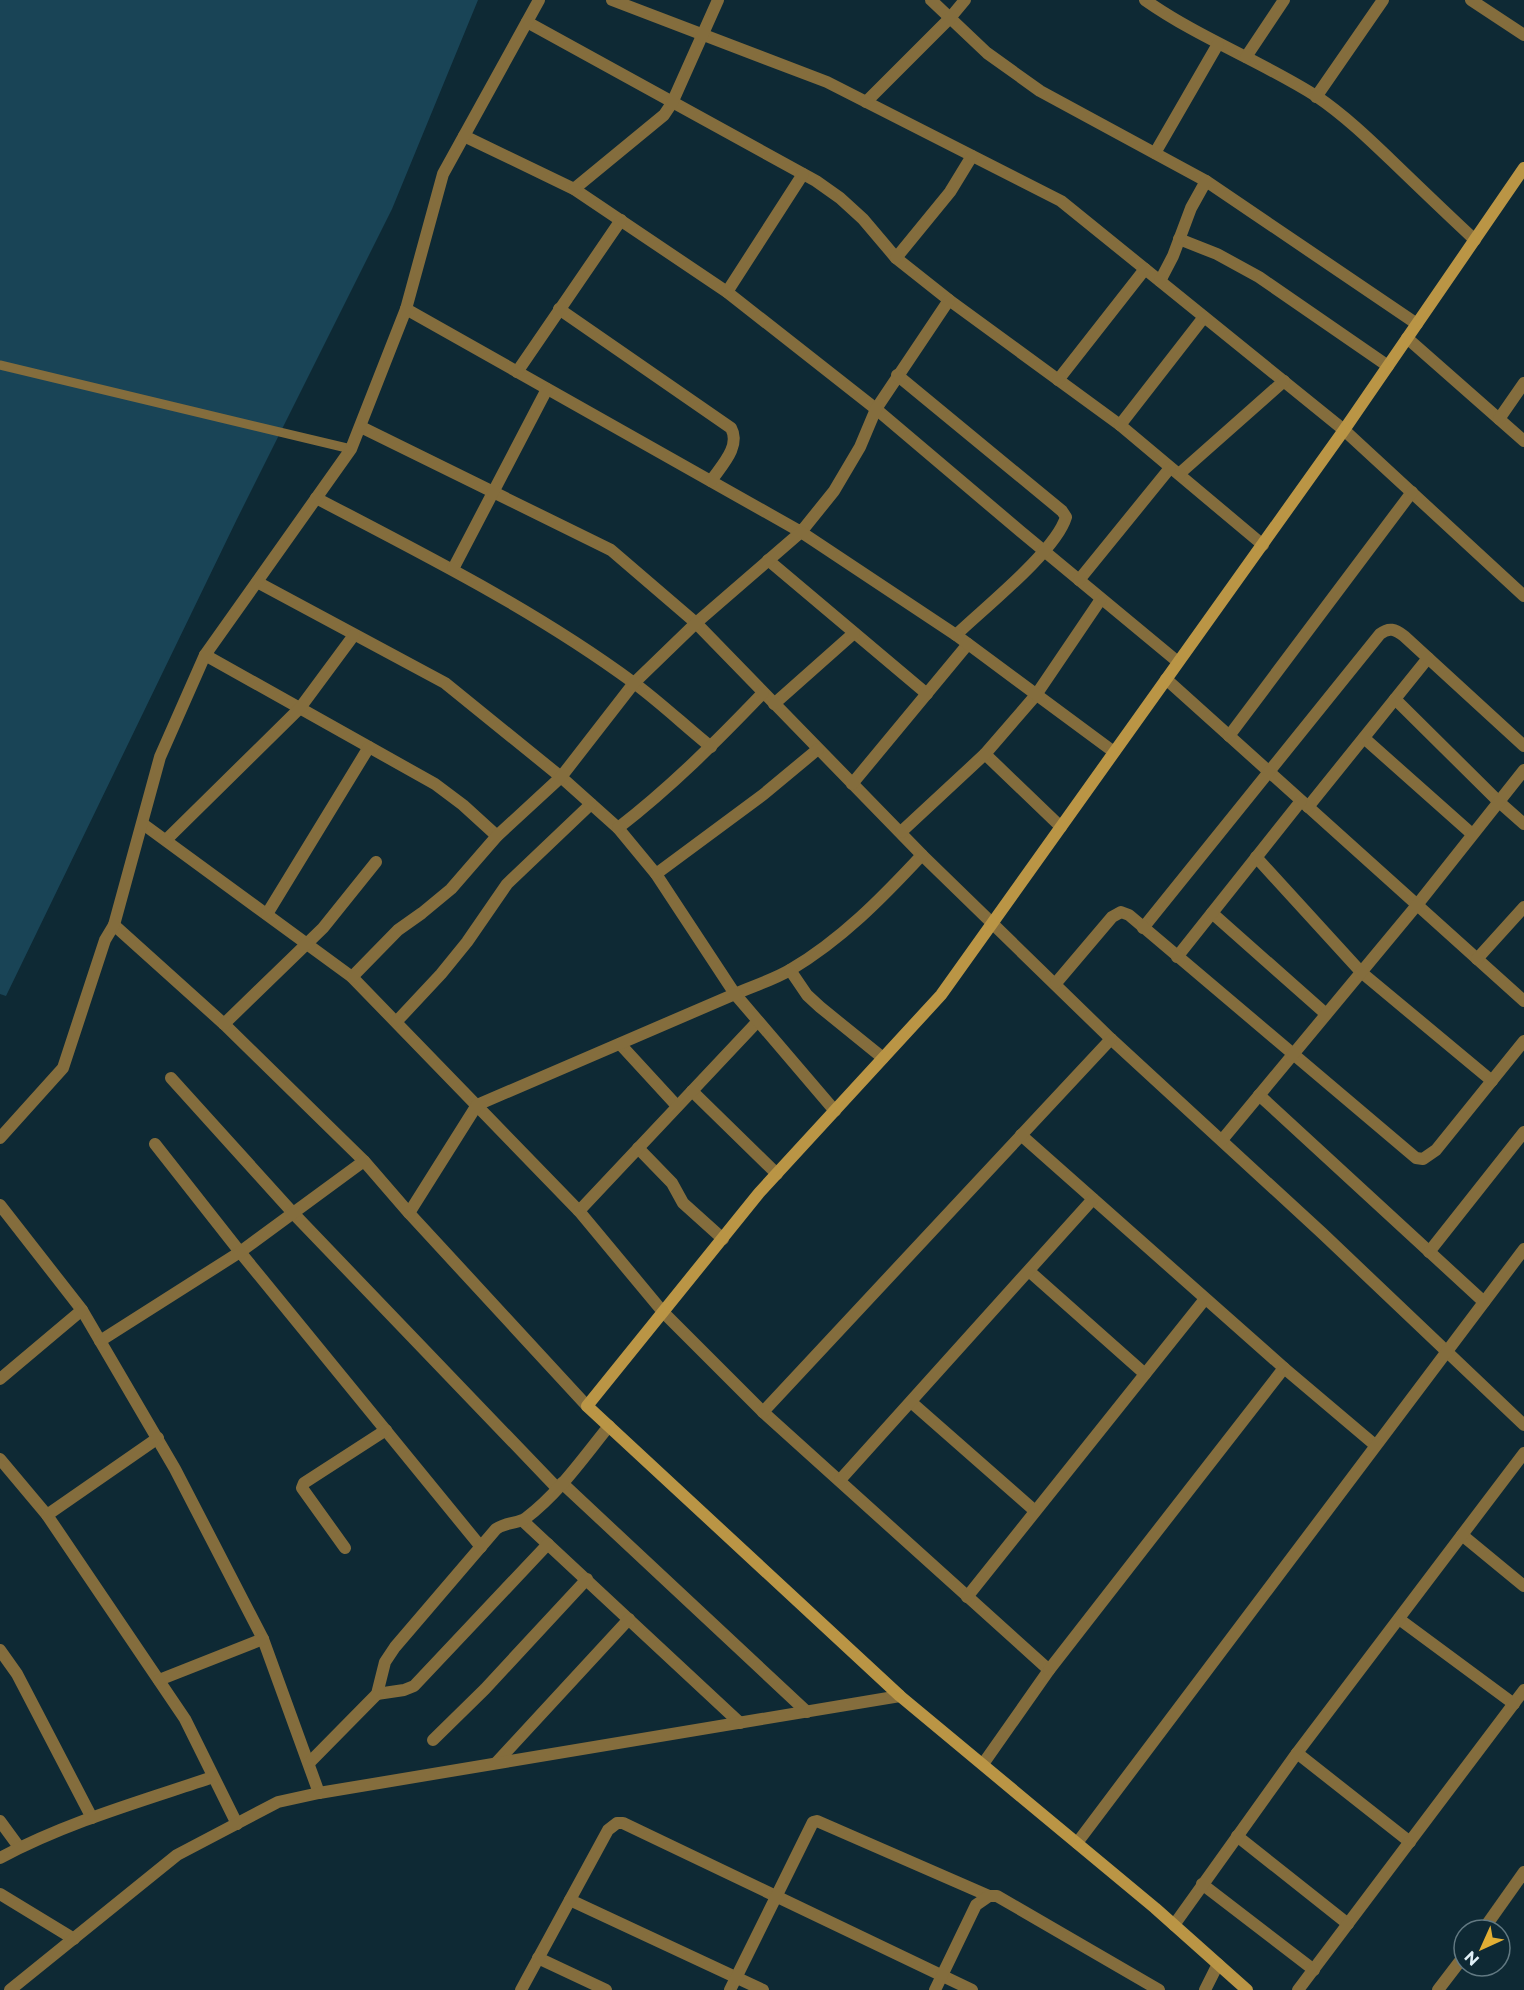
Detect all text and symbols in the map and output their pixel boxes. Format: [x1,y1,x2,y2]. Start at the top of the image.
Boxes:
north arrow [1452,1918,1512,1978]
text: N [1460,1947,1483,1970]

